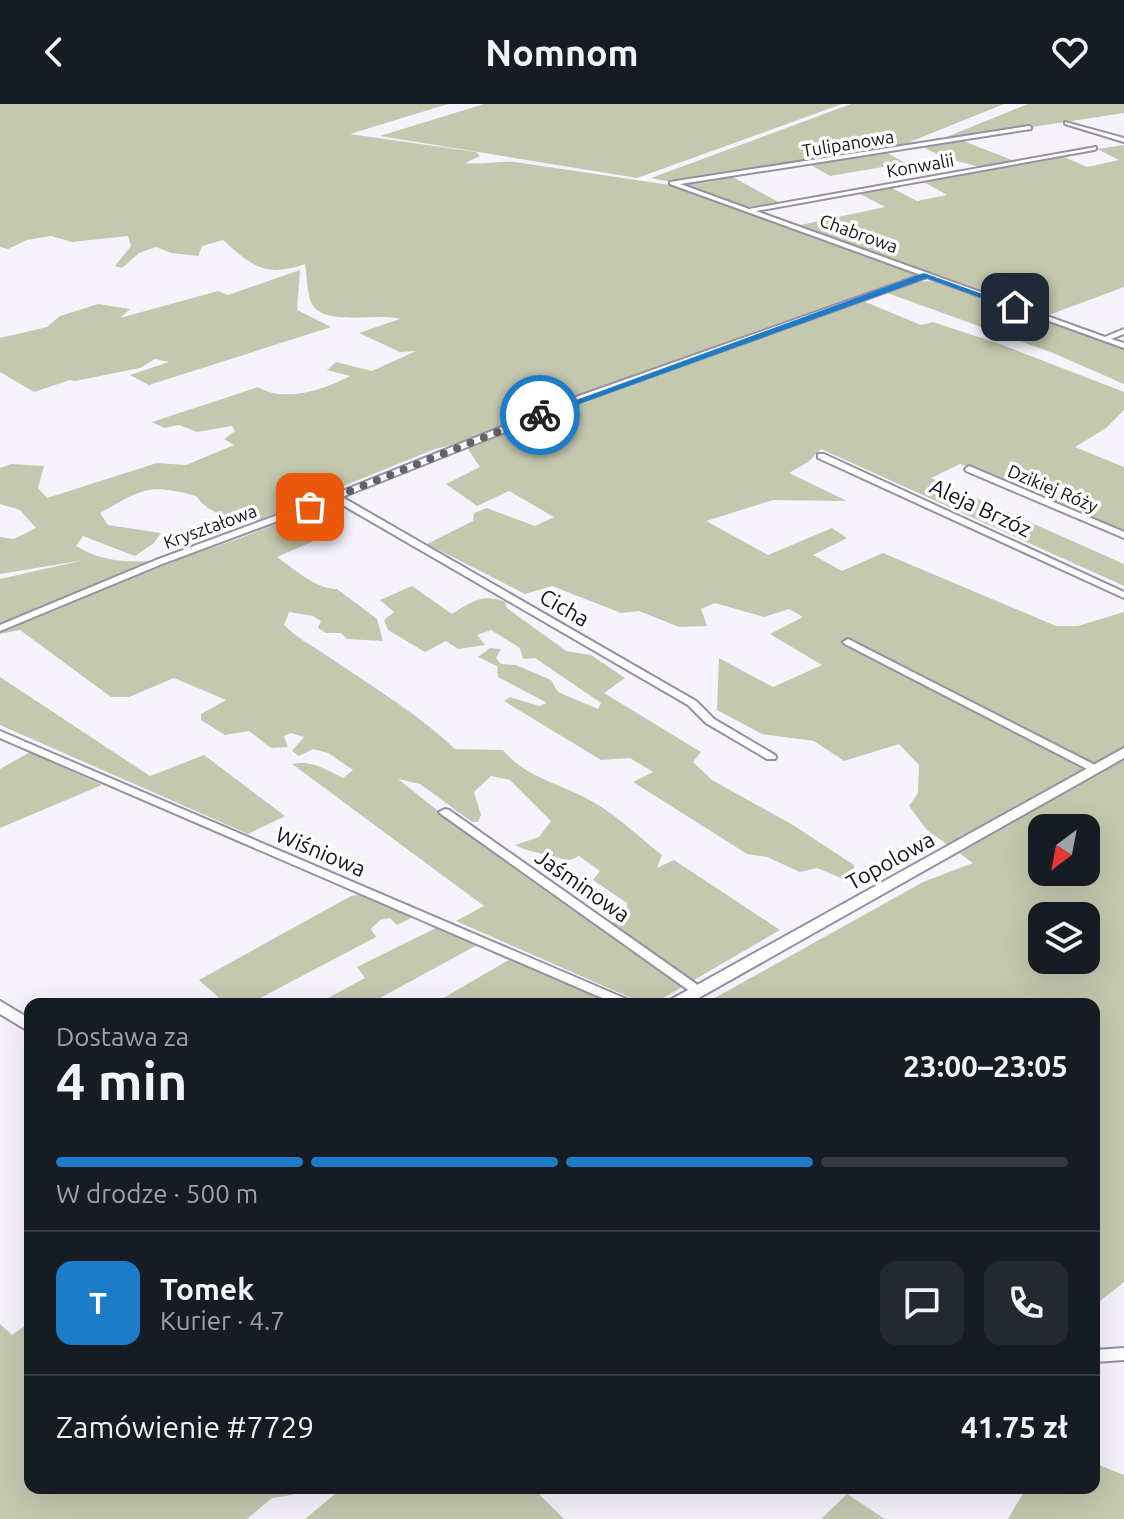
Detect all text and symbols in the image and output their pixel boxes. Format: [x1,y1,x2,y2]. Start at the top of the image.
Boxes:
icon: back [32,30,76,74]
icon: heart [1048,30,1092,74]
text: Nomnom [485,32,639,73]
street label: Tulipanowa [801,126,895,160]
street label: Konwalii [885,149,955,181]
street label: Chabrowa [817,210,901,256]
pin [981,273,1049,341]
icon: home [993,285,1037,329]
courier [500,375,580,455]
icon: bike [518,393,562,437]
street label: Dzikiej Róży [1005,460,1101,516]
pin [276,473,344,541]
street label: Aleja Brzóz [926,473,1036,541]
icon: bag [288,485,332,529]
street label: Kryształowa [161,500,259,552]
street label: Cicha [536,583,594,631]
north arrow [1028,814,1100,886]
map controls [1028,814,1100,974]
street label: Wiśniowa [272,821,370,881]
street label: Topolowa [842,826,938,894]
street label: Jaśminowa [531,843,635,927]
button: layers [1028,902,1100,974]
text: Dostawa za [56,1022,189,1051]
text: 23:00–23:05 [903,1049,1068,1083]
text: 4 min [56,1052,187,1110]
text: W drodze · 500 m [56,1179,258,1208]
button: chat [880,1261,964,1345]
button: phone [984,1261,1068,1345]
text: Tomek [160,1272,254,1306]
text: T [89,1286,107,1320]
text: Kurier · 4.7 [160,1306,285,1335]
text: Zamówienie #7729 [56,1410,314,1444]
text: 41.75 zł [961,1410,1068,1444]

